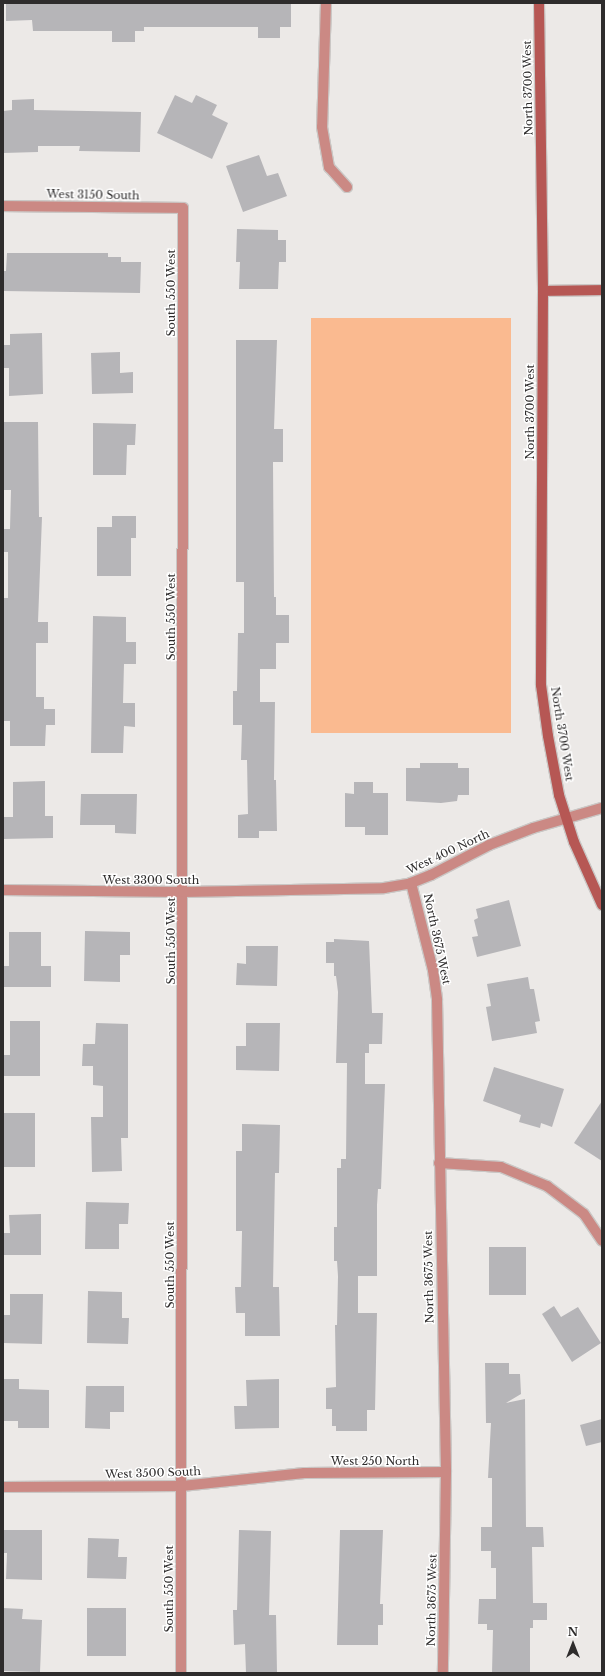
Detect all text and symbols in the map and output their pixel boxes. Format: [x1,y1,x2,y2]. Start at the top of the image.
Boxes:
street label: North 3700 West [521,40,535,136]
street label: West 3150 South [46,188,140,202]
street label: South 550 West [164,249,178,337]
street label: North 3700 West [523,364,537,460]
street label: South 550 West [164,573,178,661]
street label: North 3700 West [548,686,576,782]
street label: West 400 North [405,827,491,877]
street label: West 3300 South [103,873,199,887]
street label: North 3675 West [421,892,453,986]
street label: South 550 West [164,897,178,985]
street label: South 550 West [163,1221,177,1309]
street label: North 3675 West [422,1230,436,1324]
street label: West 250 North [331,1454,419,1468]
street label: West 3500 South [105,1465,201,1481]
street label: South 550 West [162,1545,176,1633]
street label: North 3675 West [425,1553,439,1647]
north arrow [553,1624,593,1664]
text: N [568,1625,578,1639]

